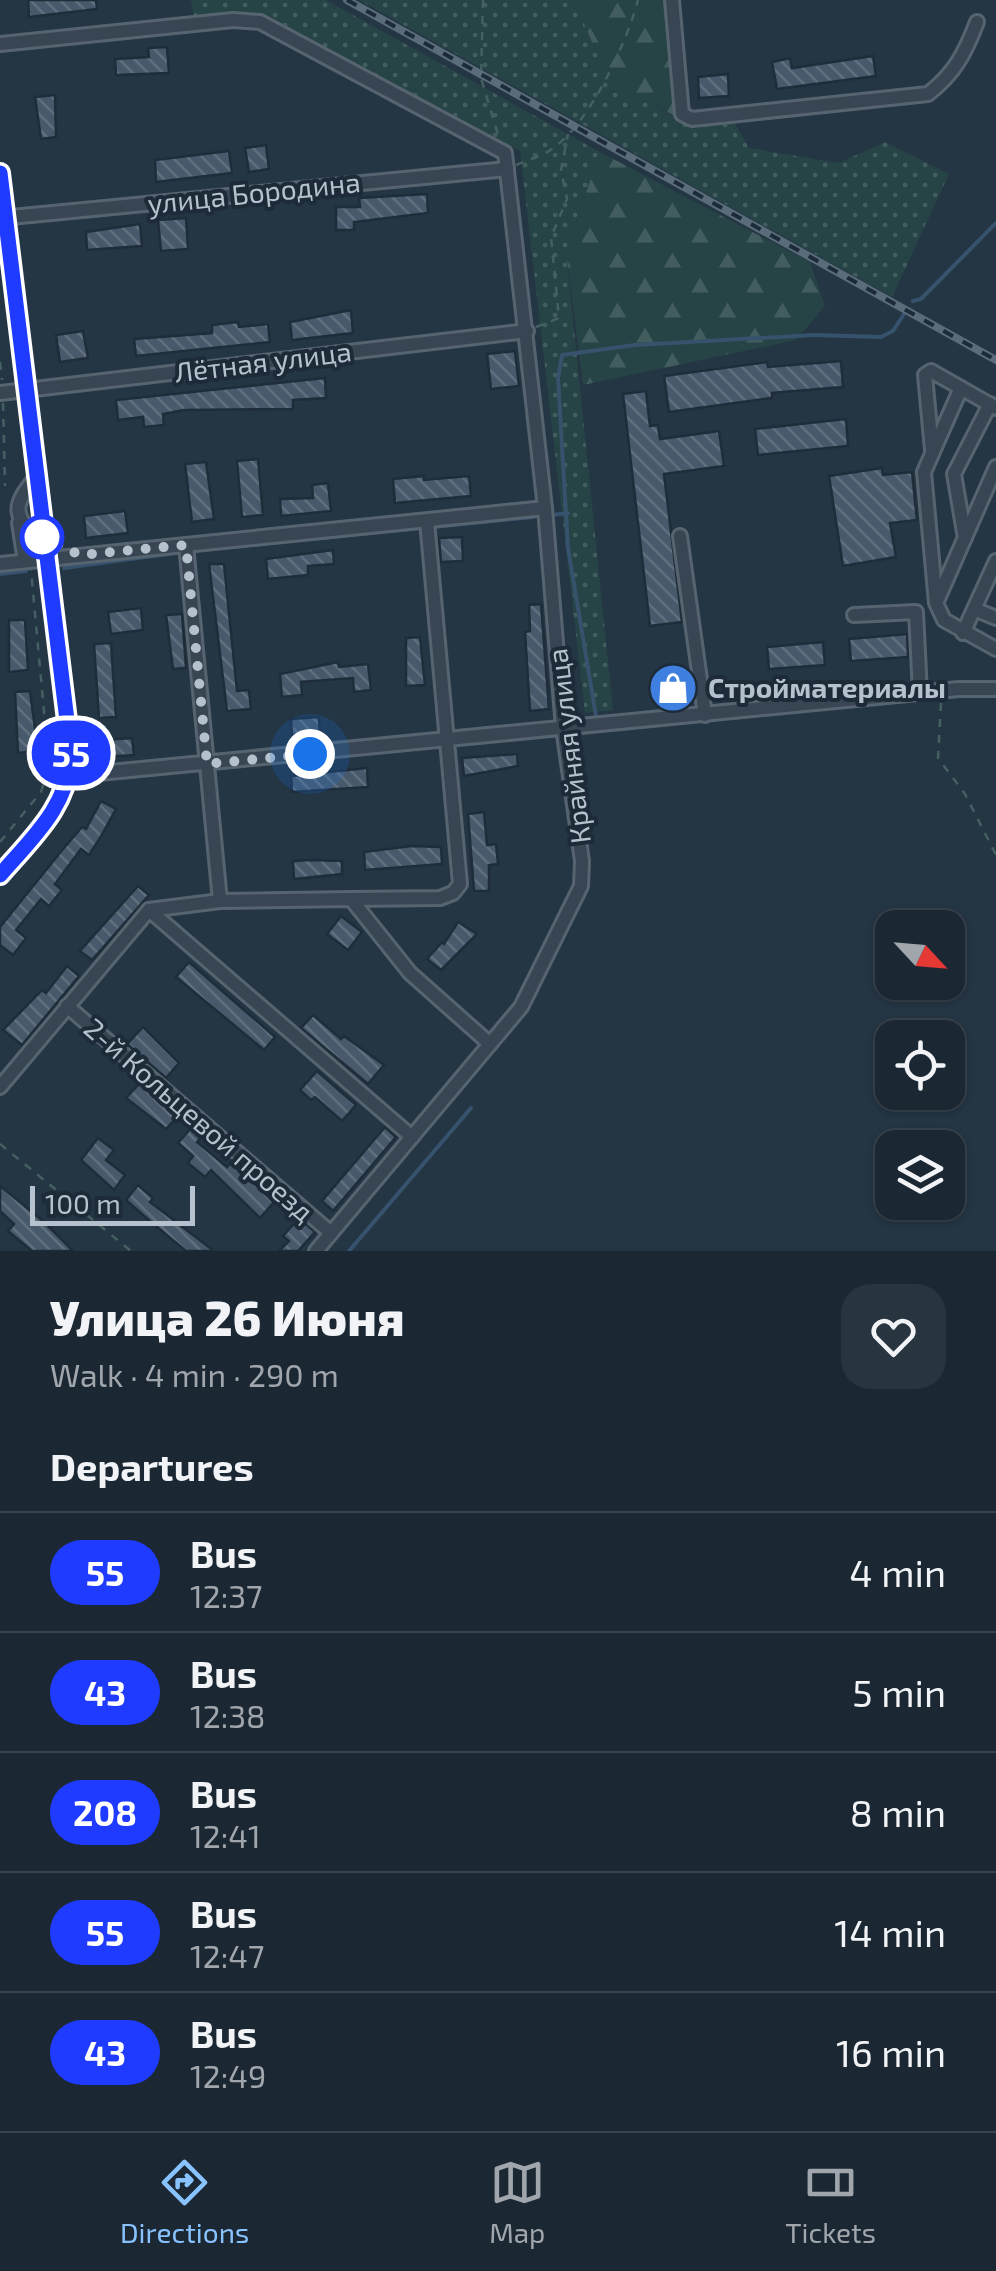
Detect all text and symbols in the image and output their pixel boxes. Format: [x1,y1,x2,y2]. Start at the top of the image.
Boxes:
street label: улица Бородина [146,164,362,220]
street label: Лётная улица [173,333,353,389]
unlabelled marker [21,516,63,558]
street label: Крайняя улица [539,647,597,846]
shop icon: Стройматериалы [647,662,699,714]
place label: Стройматериалы [708,670,946,704]
line badge: 55 [26,720,116,786]
your location [285,729,335,779]
text: 55 [52,732,90,774]
north arrow [875,910,965,1000]
map controls [875,910,965,1220]
street label: 2-й Кольцевой проезд [78,1010,321,1228]
button: locate [875,1020,965,1110]
button: layers [875,1130,965,1220]
scale bar [30,1181,195,1226]
text: 100 m [45,1186,121,1220]
button: heart [841,1284,946,1389]
text: Улица 26 Июня [50,1288,405,1346]
text: Walk · 4 min · 290 m [50,1355,339,1393]
text: Departures [50,1443,254,1489]
text: Bus [190,1530,257,1576]
text: 4 min [849,1549,946,1595]
text: 55 [86,1551,124,1593]
text: 12:37 [190,1576,262,1614]
text: Bus [190,1650,257,1696]
text: 5 min [852,1669,946,1715]
text: 43 [84,1671,126,1713]
text: 12:38 [190,1696,266,1734]
text: Bus [190,1770,257,1816]
text: 8 min [850,1789,946,1835]
text: 208 [73,1791,137,1833]
text: 12:41 [190,1816,261,1854]
text: Bus [190,1890,257,1936]
text: 14 min [834,1909,946,1955]
text: 55 [86,1911,124,1953]
text: 12:47 [190,1936,264,1974]
text: Bus [190,2010,257,2056]
text: 16 min [836,2029,946,2075]
text: 43 [84,2031,126,2073]
text: 12:49 [190,2056,266,2094]
tab: Directions [120,2155,249,2249]
tab: Map [489,2155,545,2249]
tab: Tickets [785,2155,876,2249]

